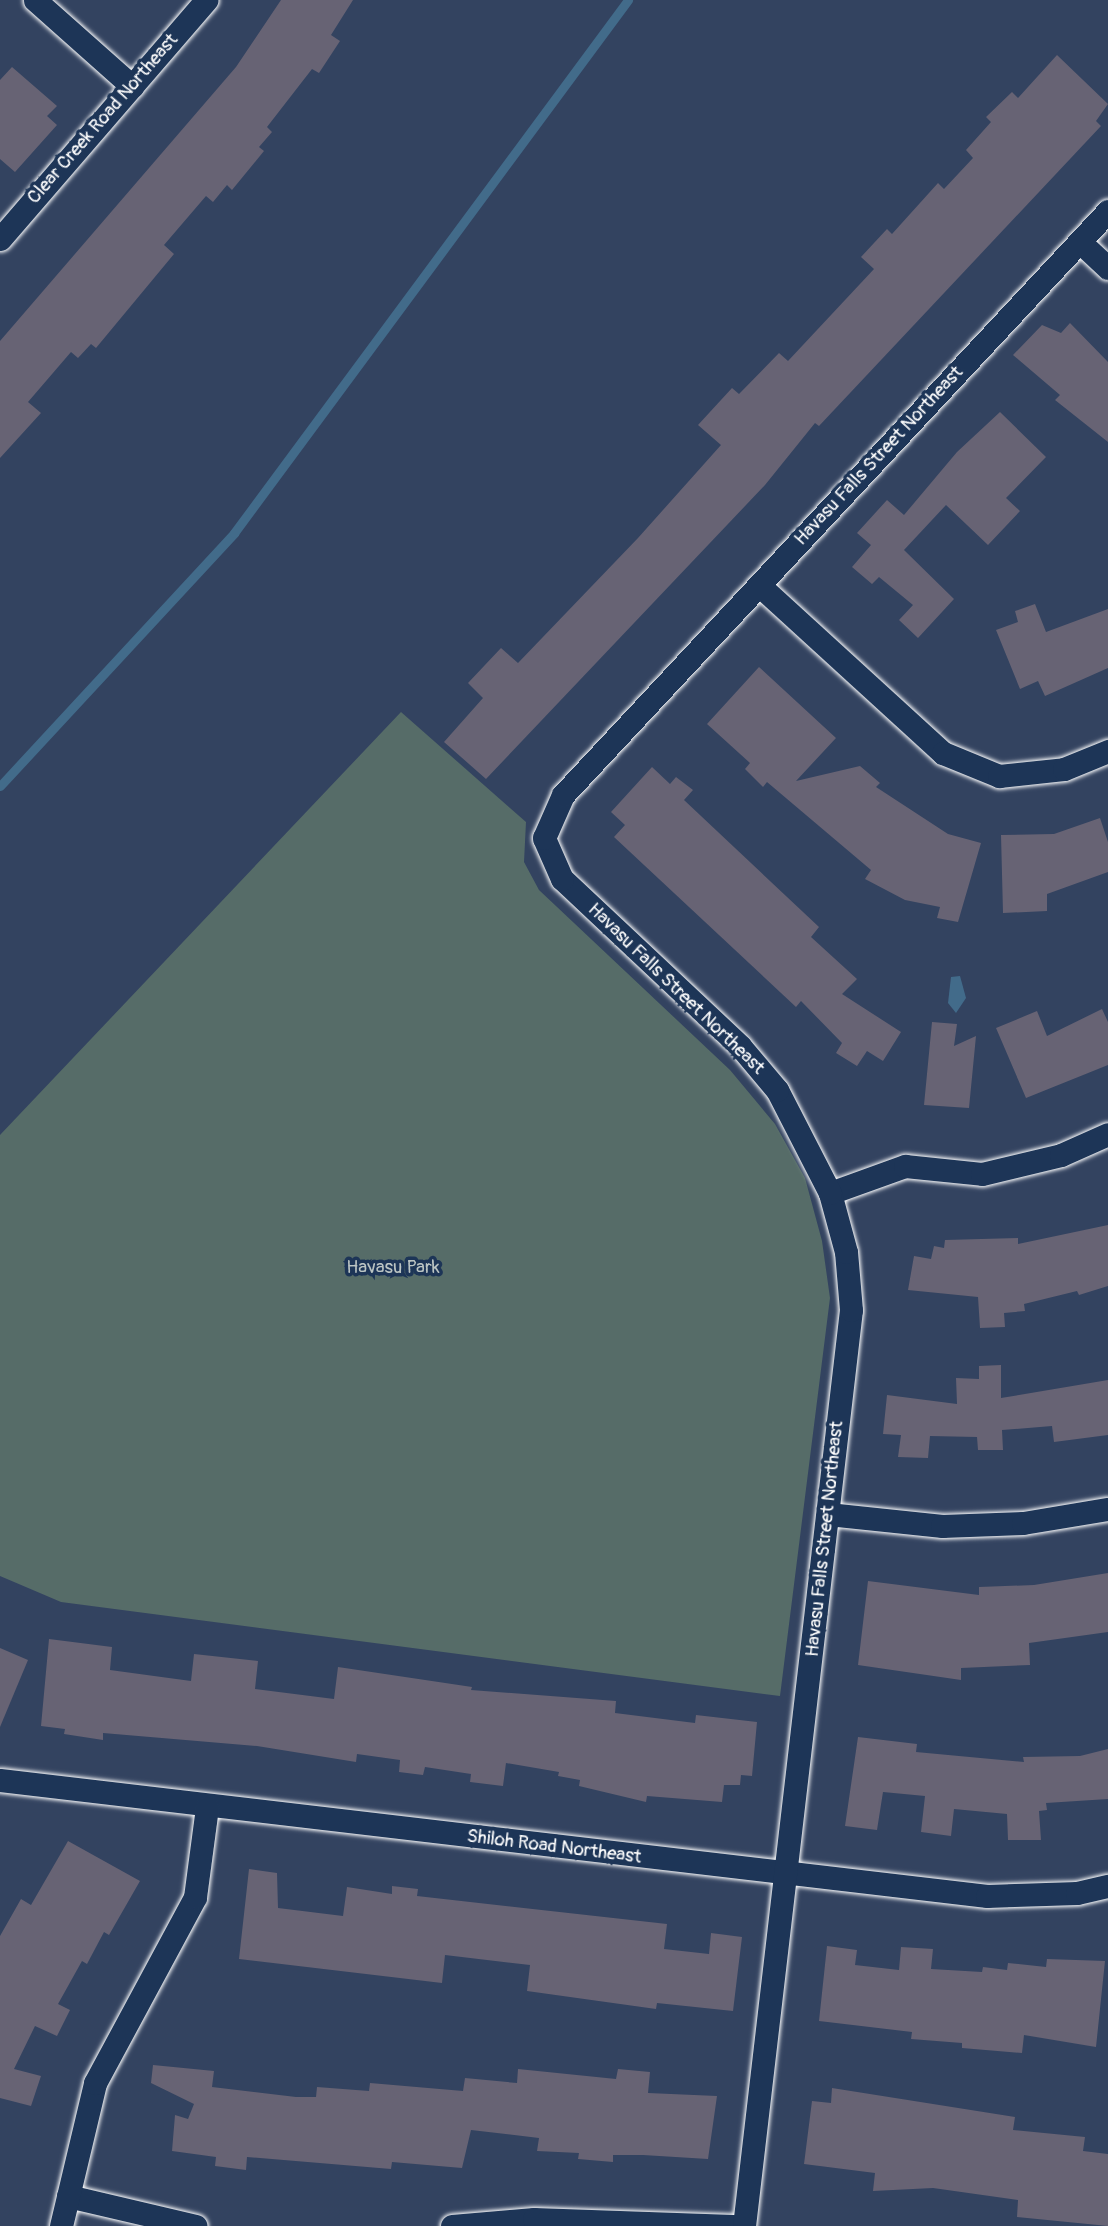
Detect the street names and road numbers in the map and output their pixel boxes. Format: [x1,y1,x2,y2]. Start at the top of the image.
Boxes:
street label: Clear Creek Road Northeast [23,29,183,209]
street label: Havasu Falls Street Northeast [790,361,968,551]
street label: Havasu Falls Street Northeast [583,898,769,1080]
street label: Havasu Falls Street Northeast [801,1420,849,1658]
street label: Shiloh Road Northeast [465,1825,643,1869]

